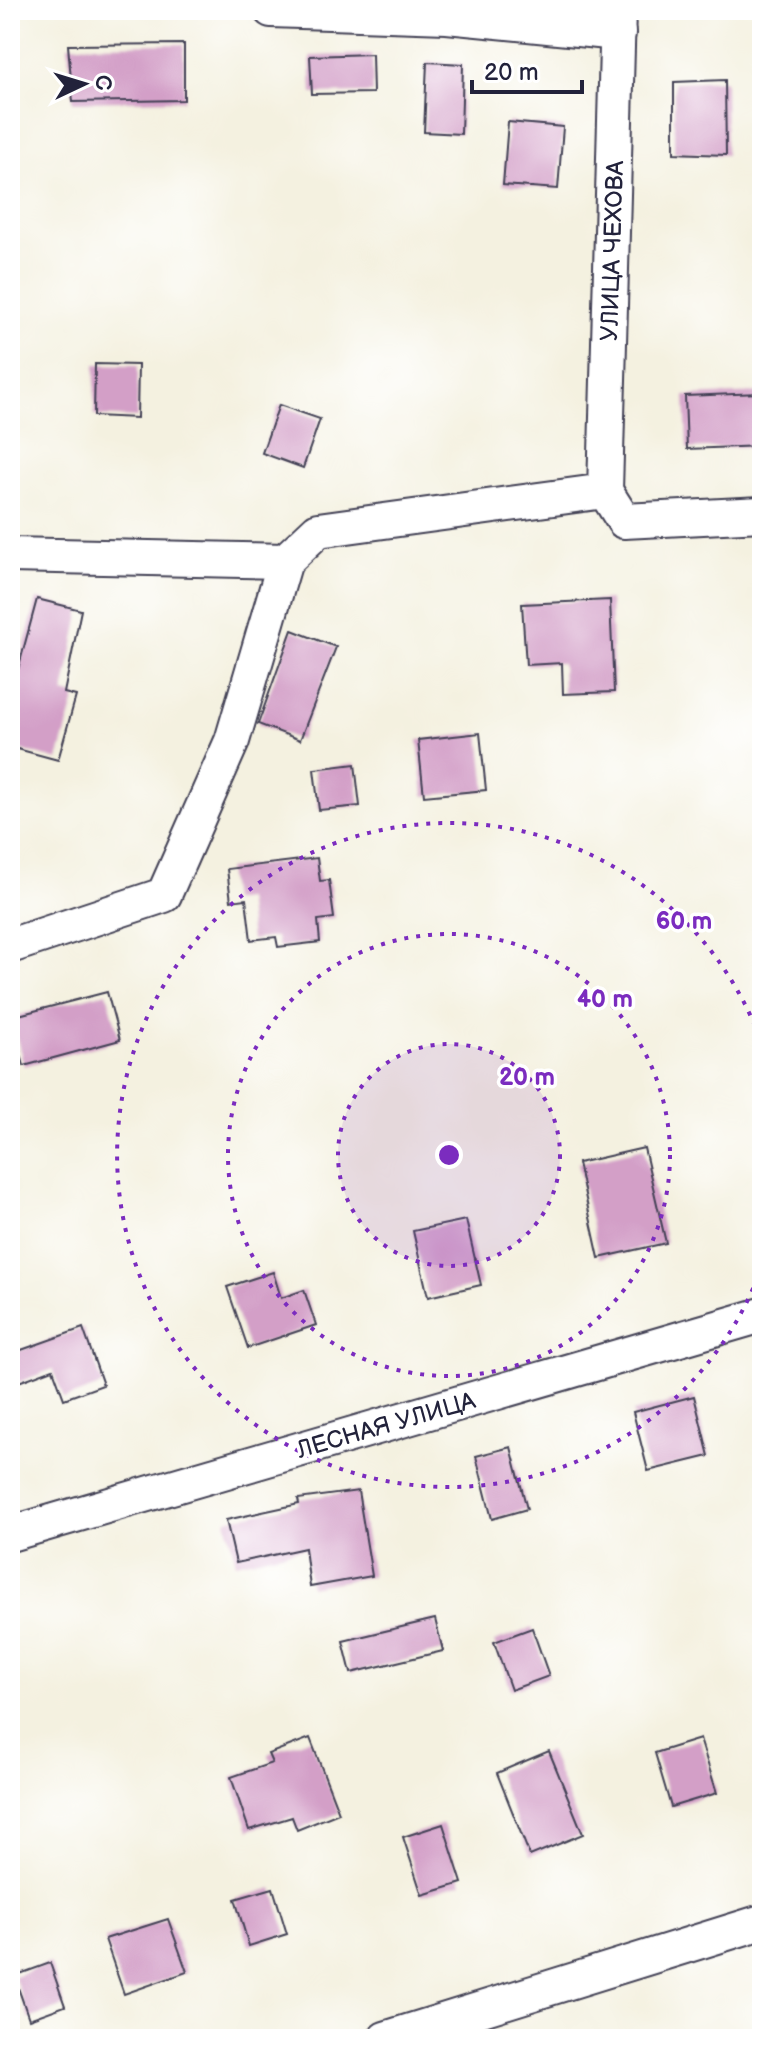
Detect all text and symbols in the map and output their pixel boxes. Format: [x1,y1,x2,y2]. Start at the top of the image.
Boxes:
north arrow [44,44,124,124]
scale bar [472,44,582,94]
text: 20 m [484,58,539,87]
text: С [88,74,116,91]
street label: УЛИЦА ЧЕХОВА [595,160,630,342]
text: 60 m [656,907,712,936]
text: 40 m [577,985,633,1014]
text: 20 m [499,1063,555,1092]
centre of rings [435,1141,463,1169]
street label: ЛЕСНАЯ УЛИЦА [293,1386,479,1465]

